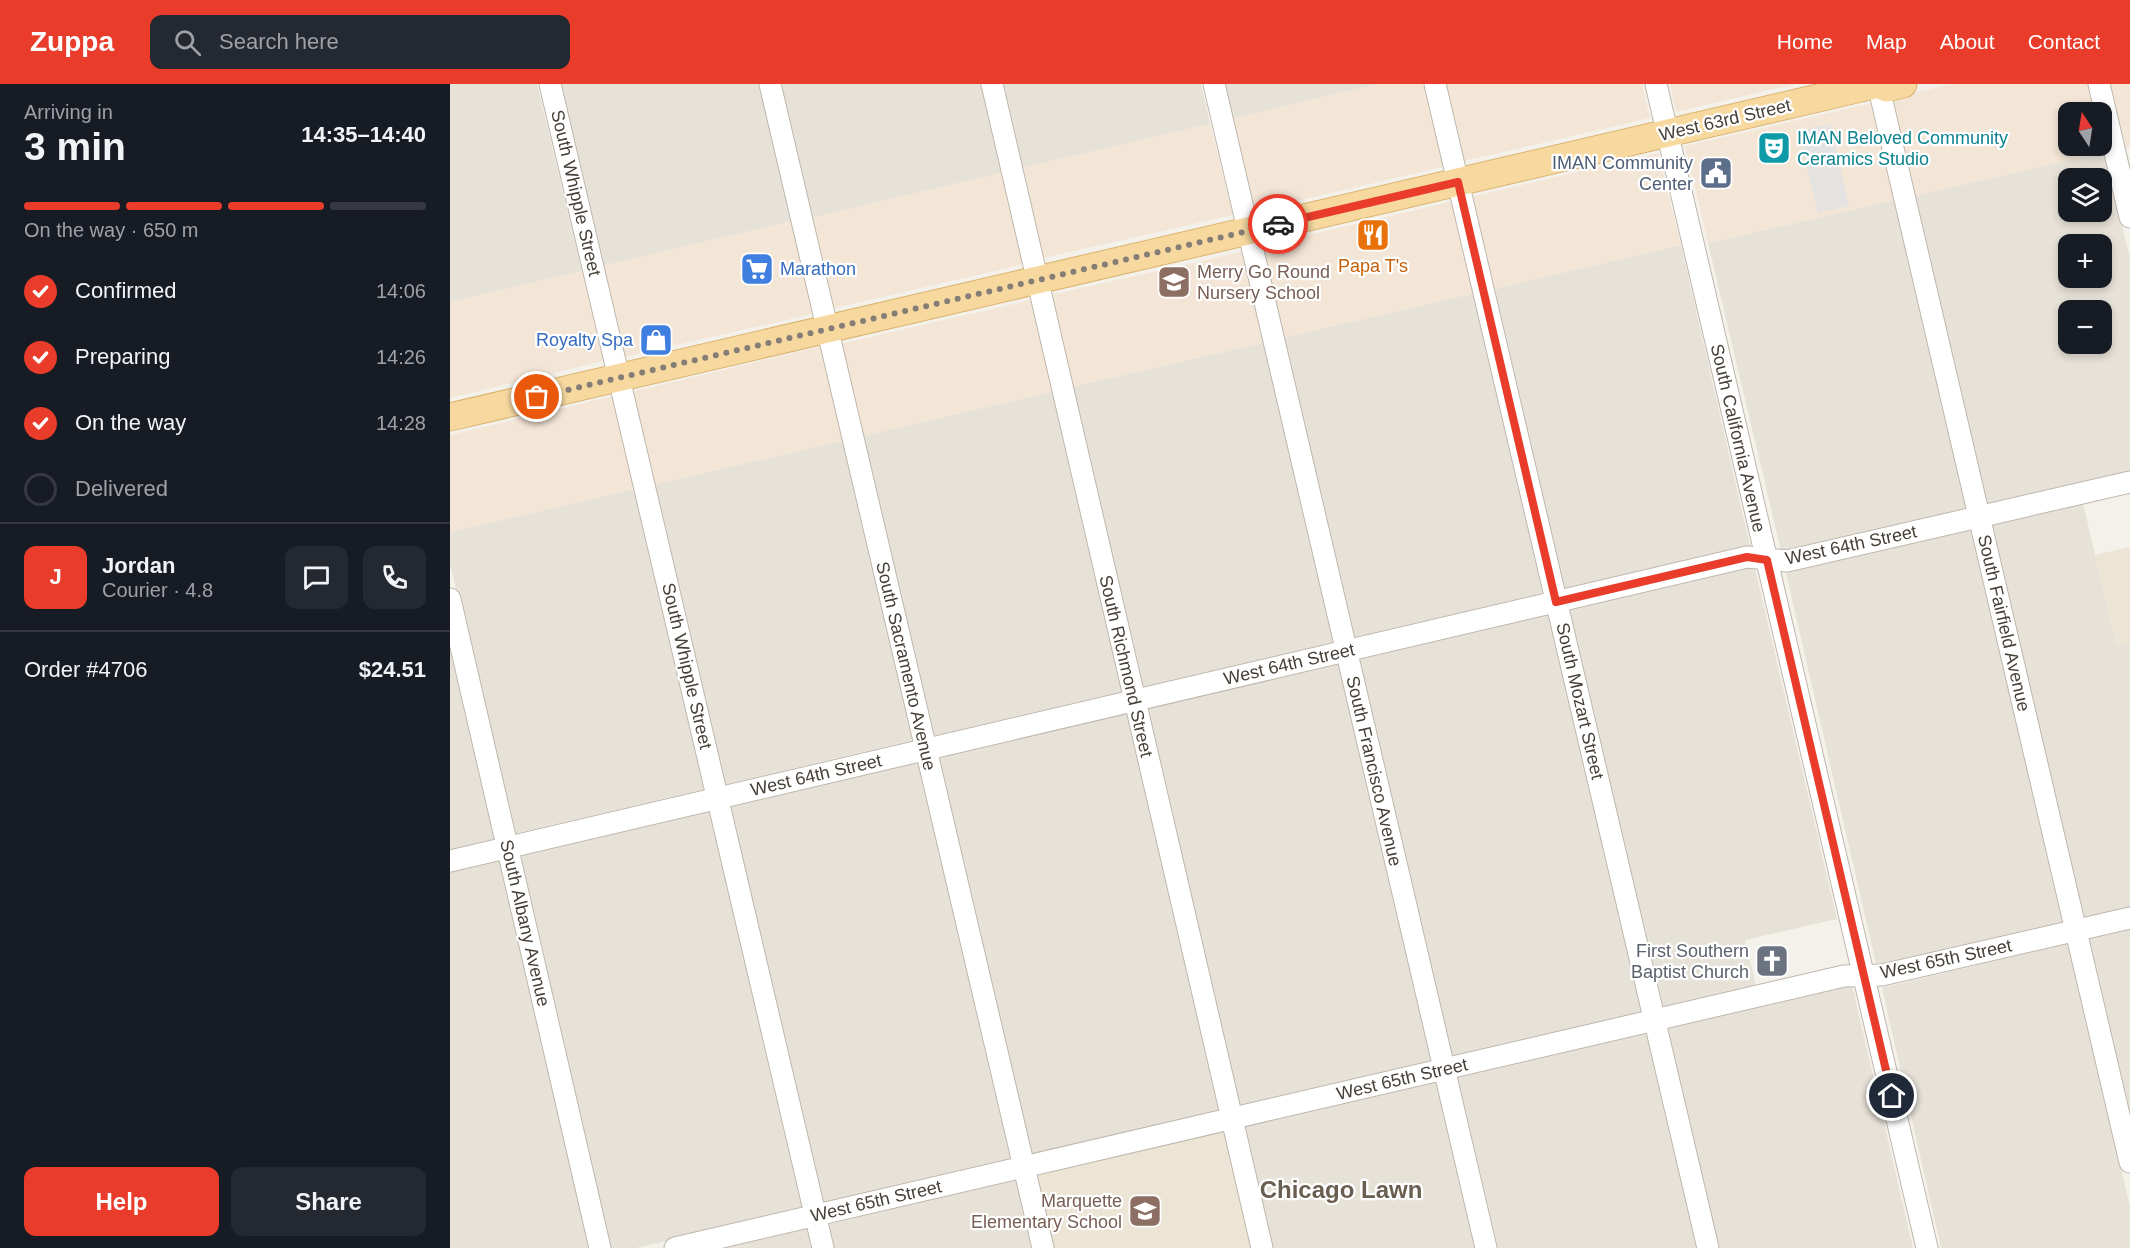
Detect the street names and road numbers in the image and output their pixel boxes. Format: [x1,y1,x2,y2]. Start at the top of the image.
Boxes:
street label: West 63rd Street [1657,95,1793,145]
street label: South Whipple Street [547,108,605,278]
street label: South California Avenue [1707,342,1769,534]
street label: West 64th Street [1784,521,1918,569]
street label: South Fairfield Avenue [1974,533,2034,713]
street label: South Sacramento Avenue [872,560,940,772]
street label: South Richmond Street [1095,573,1157,759]
street label: South Whipple Street [658,581,716,751]
street label: South Mozart Street [1552,621,1608,781]
street label: West 64th Street [1222,639,1356,689]
street label: South Francisco Avenue [1342,674,1406,868]
street label: West 64th Street [749,750,883,800]
street label: South Albany Avenue [496,838,554,1008]
street label: West 65th Street [1879,935,2013,983]
street label: West 65th Street [1335,1054,1469,1104]
street label: West 65th Street [809,1176,943,1226]

